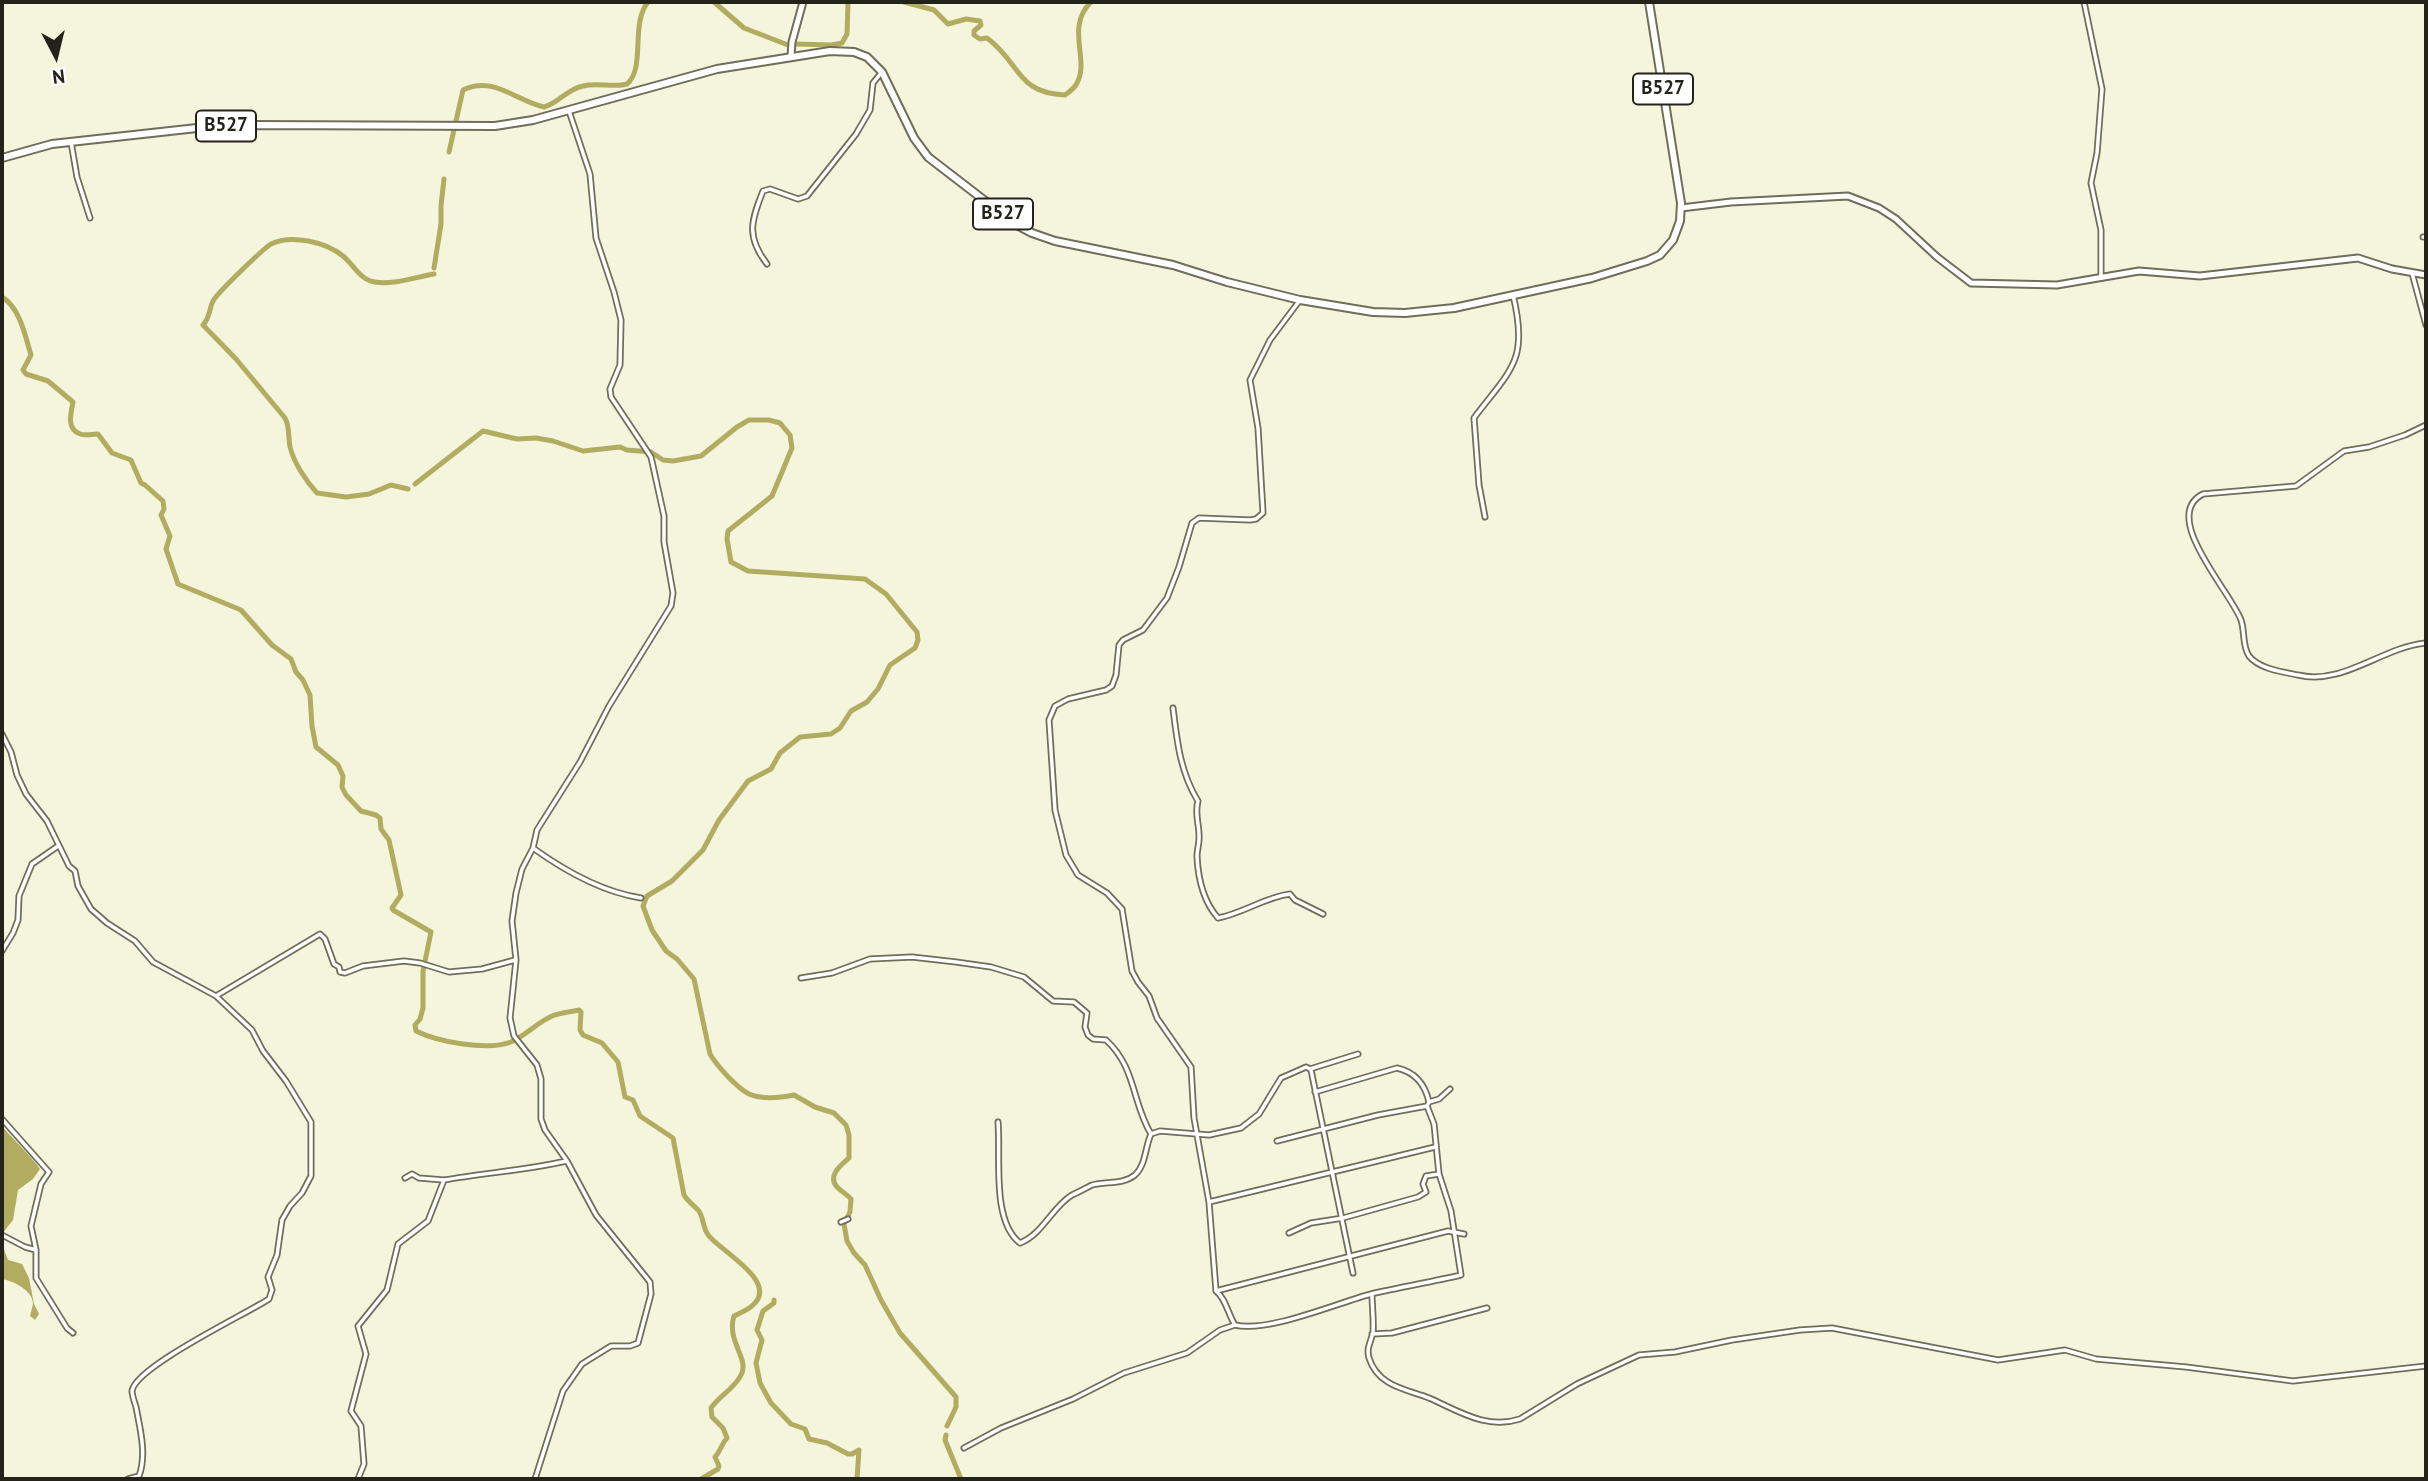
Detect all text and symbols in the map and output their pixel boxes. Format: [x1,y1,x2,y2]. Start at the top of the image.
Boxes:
north arrow [21,21,91,91]
text: N [51,64,66,90]
road number: B527 [1633,74,1693,104]
road number: B527 [196,110,256,142]
road number: B527 [973,198,1033,230]

